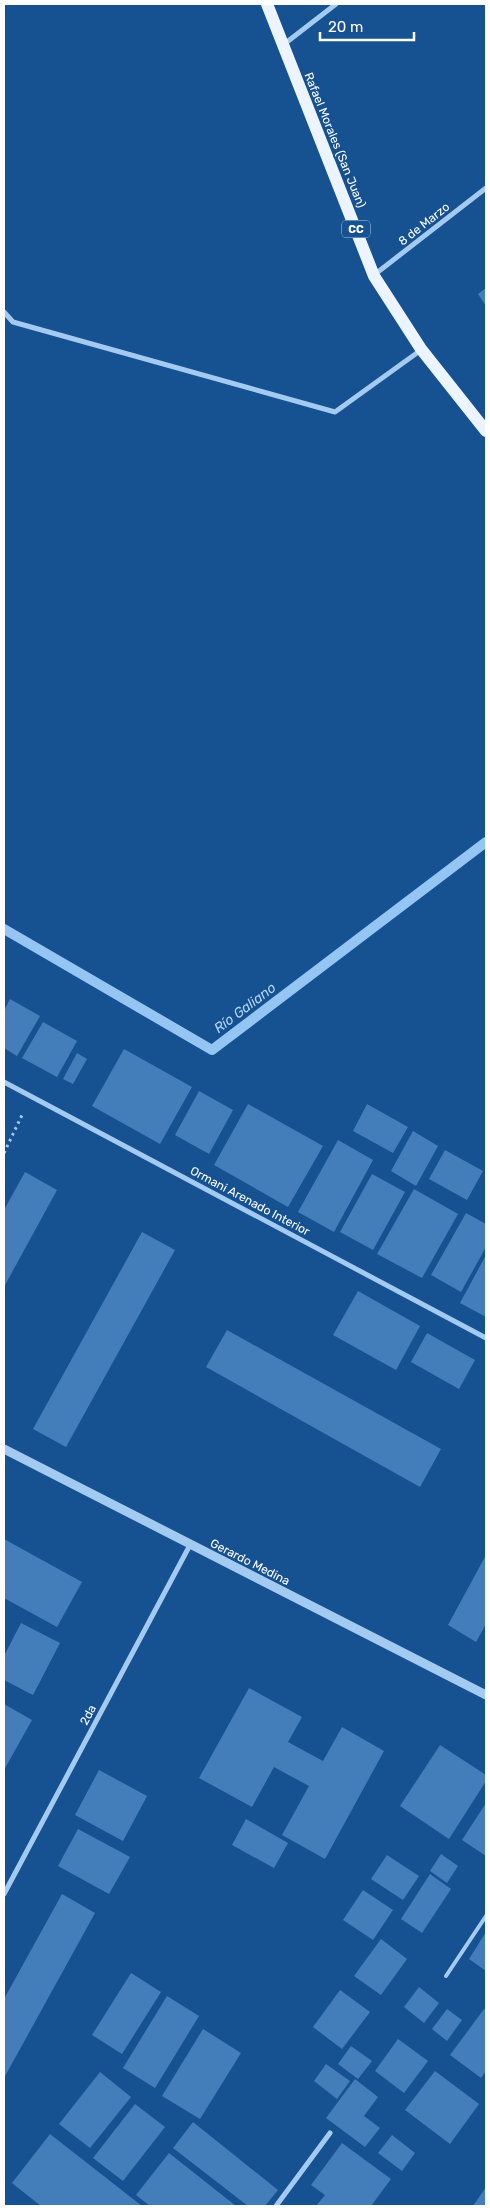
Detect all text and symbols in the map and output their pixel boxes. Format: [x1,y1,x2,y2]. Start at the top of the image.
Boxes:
scale bar [320,10,414,42]
text: 20 m [328,18,363,36]
street label: Rafael Morales (San Juan) [301,70,369,210]
street label: 8 de Marzo [396,200,452,248]
road number: CC [342,220,370,238]
water label: Río Galiano [211,979,279,1037]
street label: Ormani Arenado Interior [188,1163,313,1239]
street label: Gerardo Medina [208,1536,292,1588]
street label: 2da [77,1703,99,1727]

